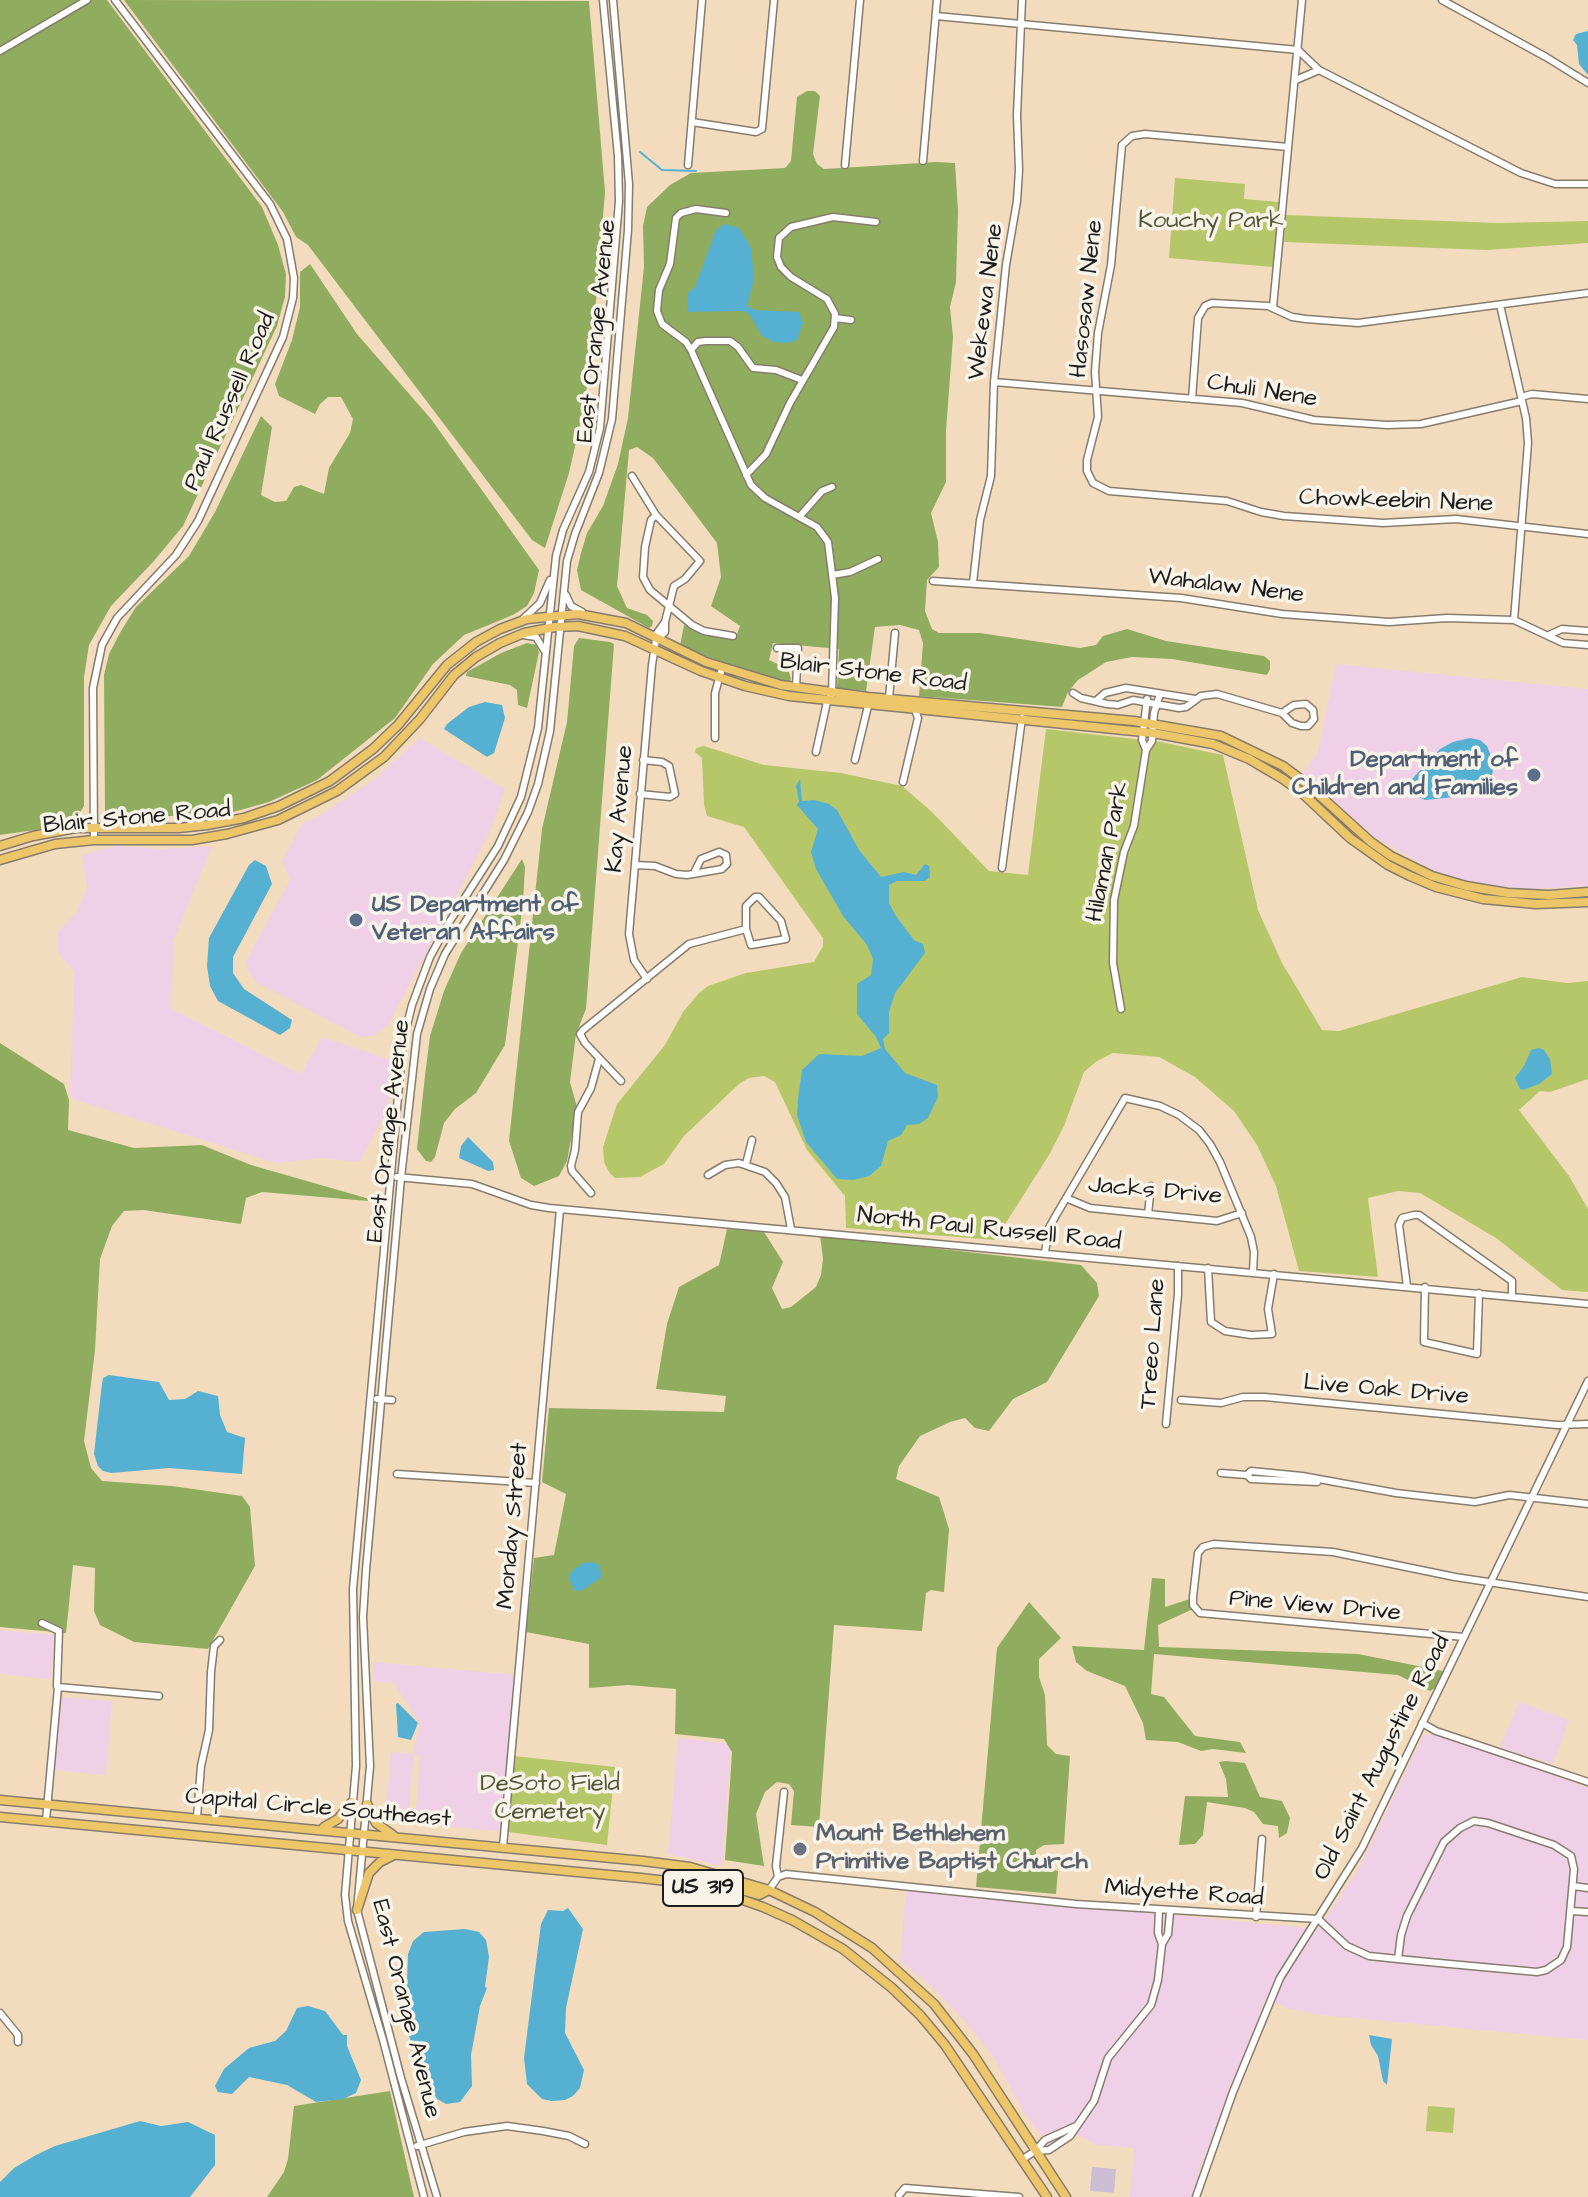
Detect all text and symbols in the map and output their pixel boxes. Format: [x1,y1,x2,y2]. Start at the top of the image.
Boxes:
park label: Kouchy Park [1138,208,1284,236]
street label: East Orange Avenue [572,218,624,444]
street label: Hasosaw Nene [1065,219,1111,379]
street label: Wekewa Nene [963,222,1011,382]
street label: Paul Russell Road [179,309,283,495]
street label: Chuli Nene [1205,369,1319,415]
street label: Chowkeebin Nene [1298,484,1494,520]
street label: Wahalaw Nene [1146,563,1306,611]
street label: Blair Stone Road [778,648,968,700]
street label: Kay Avenue [601,744,641,874]
place label: Department of Children and Families [1292,747,1518,803]
marker: Department of Children and Families [1525,766,1543,784]
street label: Hilaman Park [1081,779,1137,925]
street label: Blair Stone Road [42,796,232,842]
place label: US Department of Veteran Affairs [372,892,578,948]
marker: US Department of Veteran Affairs [347,911,365,929]
street label: East Orange Avenue [362,1018,418,1244]
street label: Jacks Drive [1087,1172,1223,1212]
street label: North Paul Russell Road [856,1202,1122,1258]
street label: Treeo Lane [1135,1278,1173,1410]
street label: Live Oak Drive [1302,1369,1470,1413]
street label: Monday Street [492,1442,536,1610]
street label: Pine View Drive [1228,1585,1402,1629]
street label: Old Saint Augustine Road [1309,1630,1457,1886]
park label: DeSoto Field Cemetery [480,1771,620,1827]
street label: Capital Circle Southeast [184,1783,452,1835]
place label: Mount Bethlehem Primitive Baptist Church [816,1821,1088,1877]
marker: Mount Bethlehem Primitive Baptist Church [791,1840,809,1858]
road number: US 319 [663,1870,743,1906]
street label: Midyette Road [1104,1874,1264,1914]
street label: East Orange Avenue [364,1897,446,2121]

